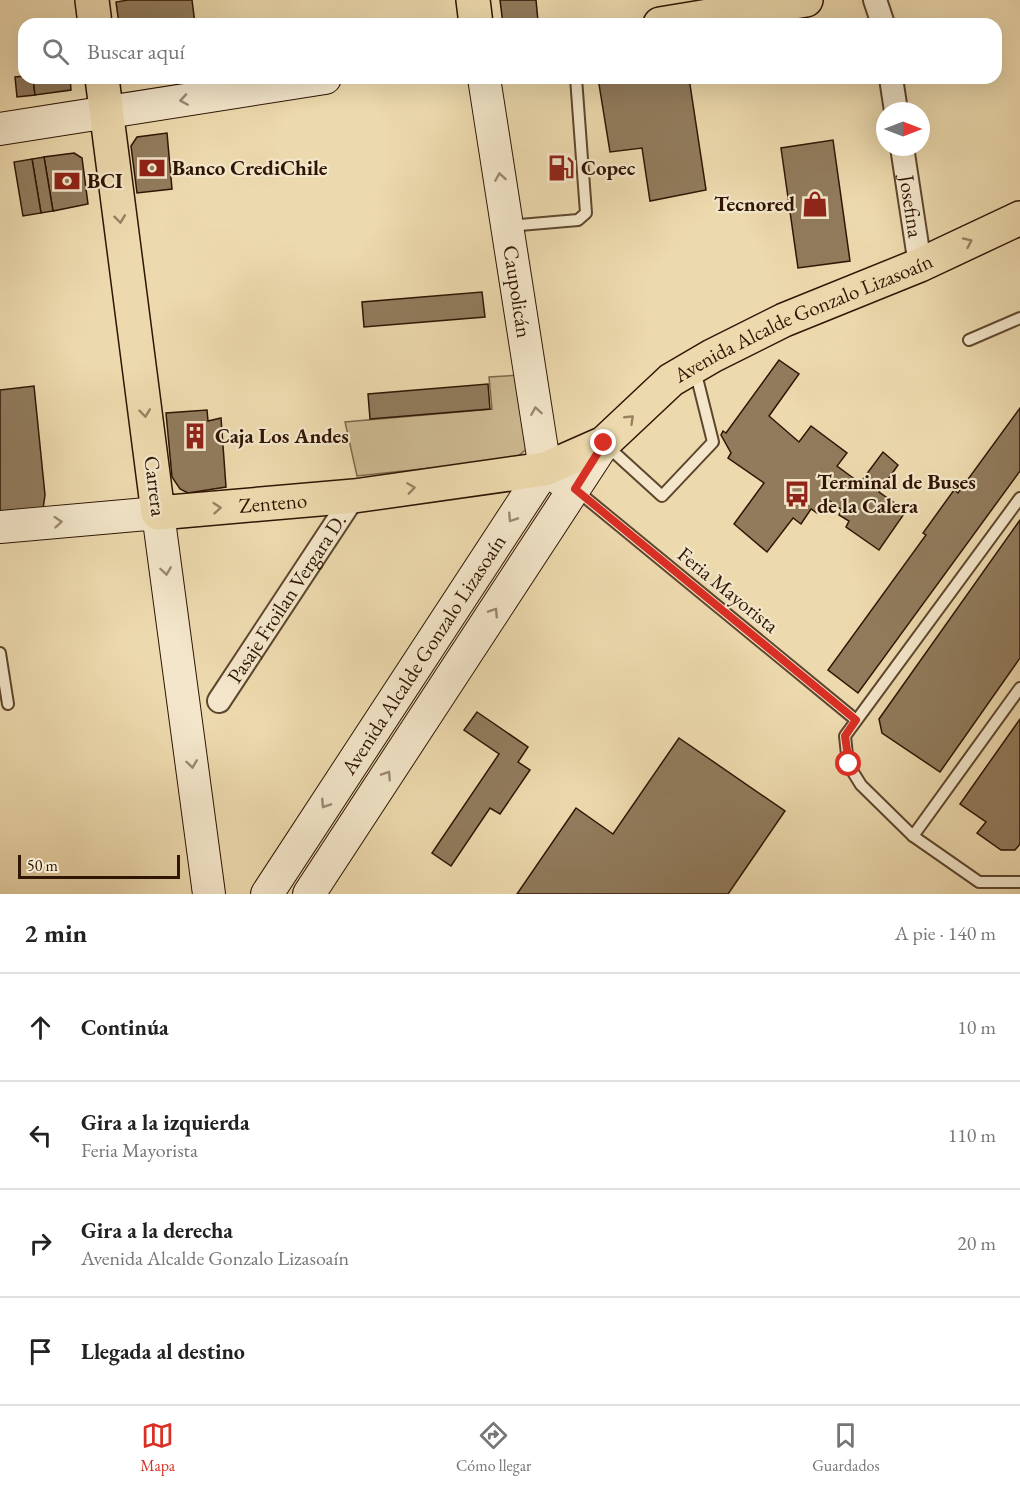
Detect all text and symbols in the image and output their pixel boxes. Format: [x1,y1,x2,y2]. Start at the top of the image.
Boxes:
search box [18,18,1002,84]
icon: search [39,35,72,68]
text: Buscar aquí [87,37,185,66]
one-way arrow [180,93,189,105]
north arrow [876,102,930,156]
bank icon: Banco CrediChile [137,153,167,183]
fuel station icon: Copec [546,153,576,183]
place label: Banco CrediChile [172,154,328,181]
place label: Copec [581,154,636,181]
bank icon: BCI [52,166,82,196]
place label: BCI [87,167,123,194]
street label: Josefina [893,171,930,240]
one-way arrow [494,172,506,182]
shop icon: Tecnored [800,189,830,219]
place label: Tecnored [714,190,795,217]
one-way arrow [114,215,126,224]
one-way arrow [961,238,972,250]
street label: Caupolicán [497,243,538,340]
street label: Avenida Alcalde Gonzalo Lizasoaín [668,247,937,389]
one-way arrow [530,407,542,416]
one-way arrow [139,408,151,417]
one-way arrow [623,415,634,426]
building icon: Caja Los Andes [180,421,210,451]
place label: Caja Los Andes [215,422,349,449]
route end [590,429,616,455]
street label: Carrera [138,454,173,518]
place label: Terminal de Buses de la Calera [817,468,976,519]
bus stop icon: Terminal de Buses de la Calera [782,479,812,509]
one-way arrow [406,483,415,495]
street label: Zenteno [238,486,308,519]
one-way arrow [212,502,221,515]
street label: Pasaje Froilan Vergara D. [221,508,352,688]
one-way arrow [508,512,520,522]
one-way arrow [54,516,63,529]
street label: Avenida Alcalde Gonzalo Lizasoaín [334,529,512,780]
street label: Feria Mayorista [672,541,785,639]
one-way arrow [159,566,172,575]
one-way arrow [487,608,499,618]
route start [835,750,861,776]
one-way arrow [185,759,197,768]
one-way arrow [380,771,392,781]
one-way arrow [321,798,333,808]
scale bar [18,852,180,880]
text: 50 m [27,855,58,876]
text: 2 min [24,916,87,950]
text: A pie · 140 m [895,920,996,946]
icon: ahead [24,1011,57,1044]
text: Continúa [81,1013,169,1042]
text: 10 m [957,1014,996,1040]
text: Gira a la izquierda [81,1108,250,1137]
icon: left [24,1119,57,1152]
text: 110 m [948,1122,996,1148]
text: Feria Mayorista [81,1137,198,1163]
text: Gira a la derecha [81,1216,233,1245]
icon: right [24,1227,57,1260]
text: 20 m [957,1230,996,1256]
text: Avenida Alcalde Gonzalo Lizasoaín [81,1245,349,1271]
icon: arrive [24,1335,57,1368]
text: Llegada al destino [81,1337,245,1366]
tab: Mapa [140,1419,175,1476]
tab: Cómo llegar [456,1419,531,1476]
tab: Guardados [812,1419,880,1476]

